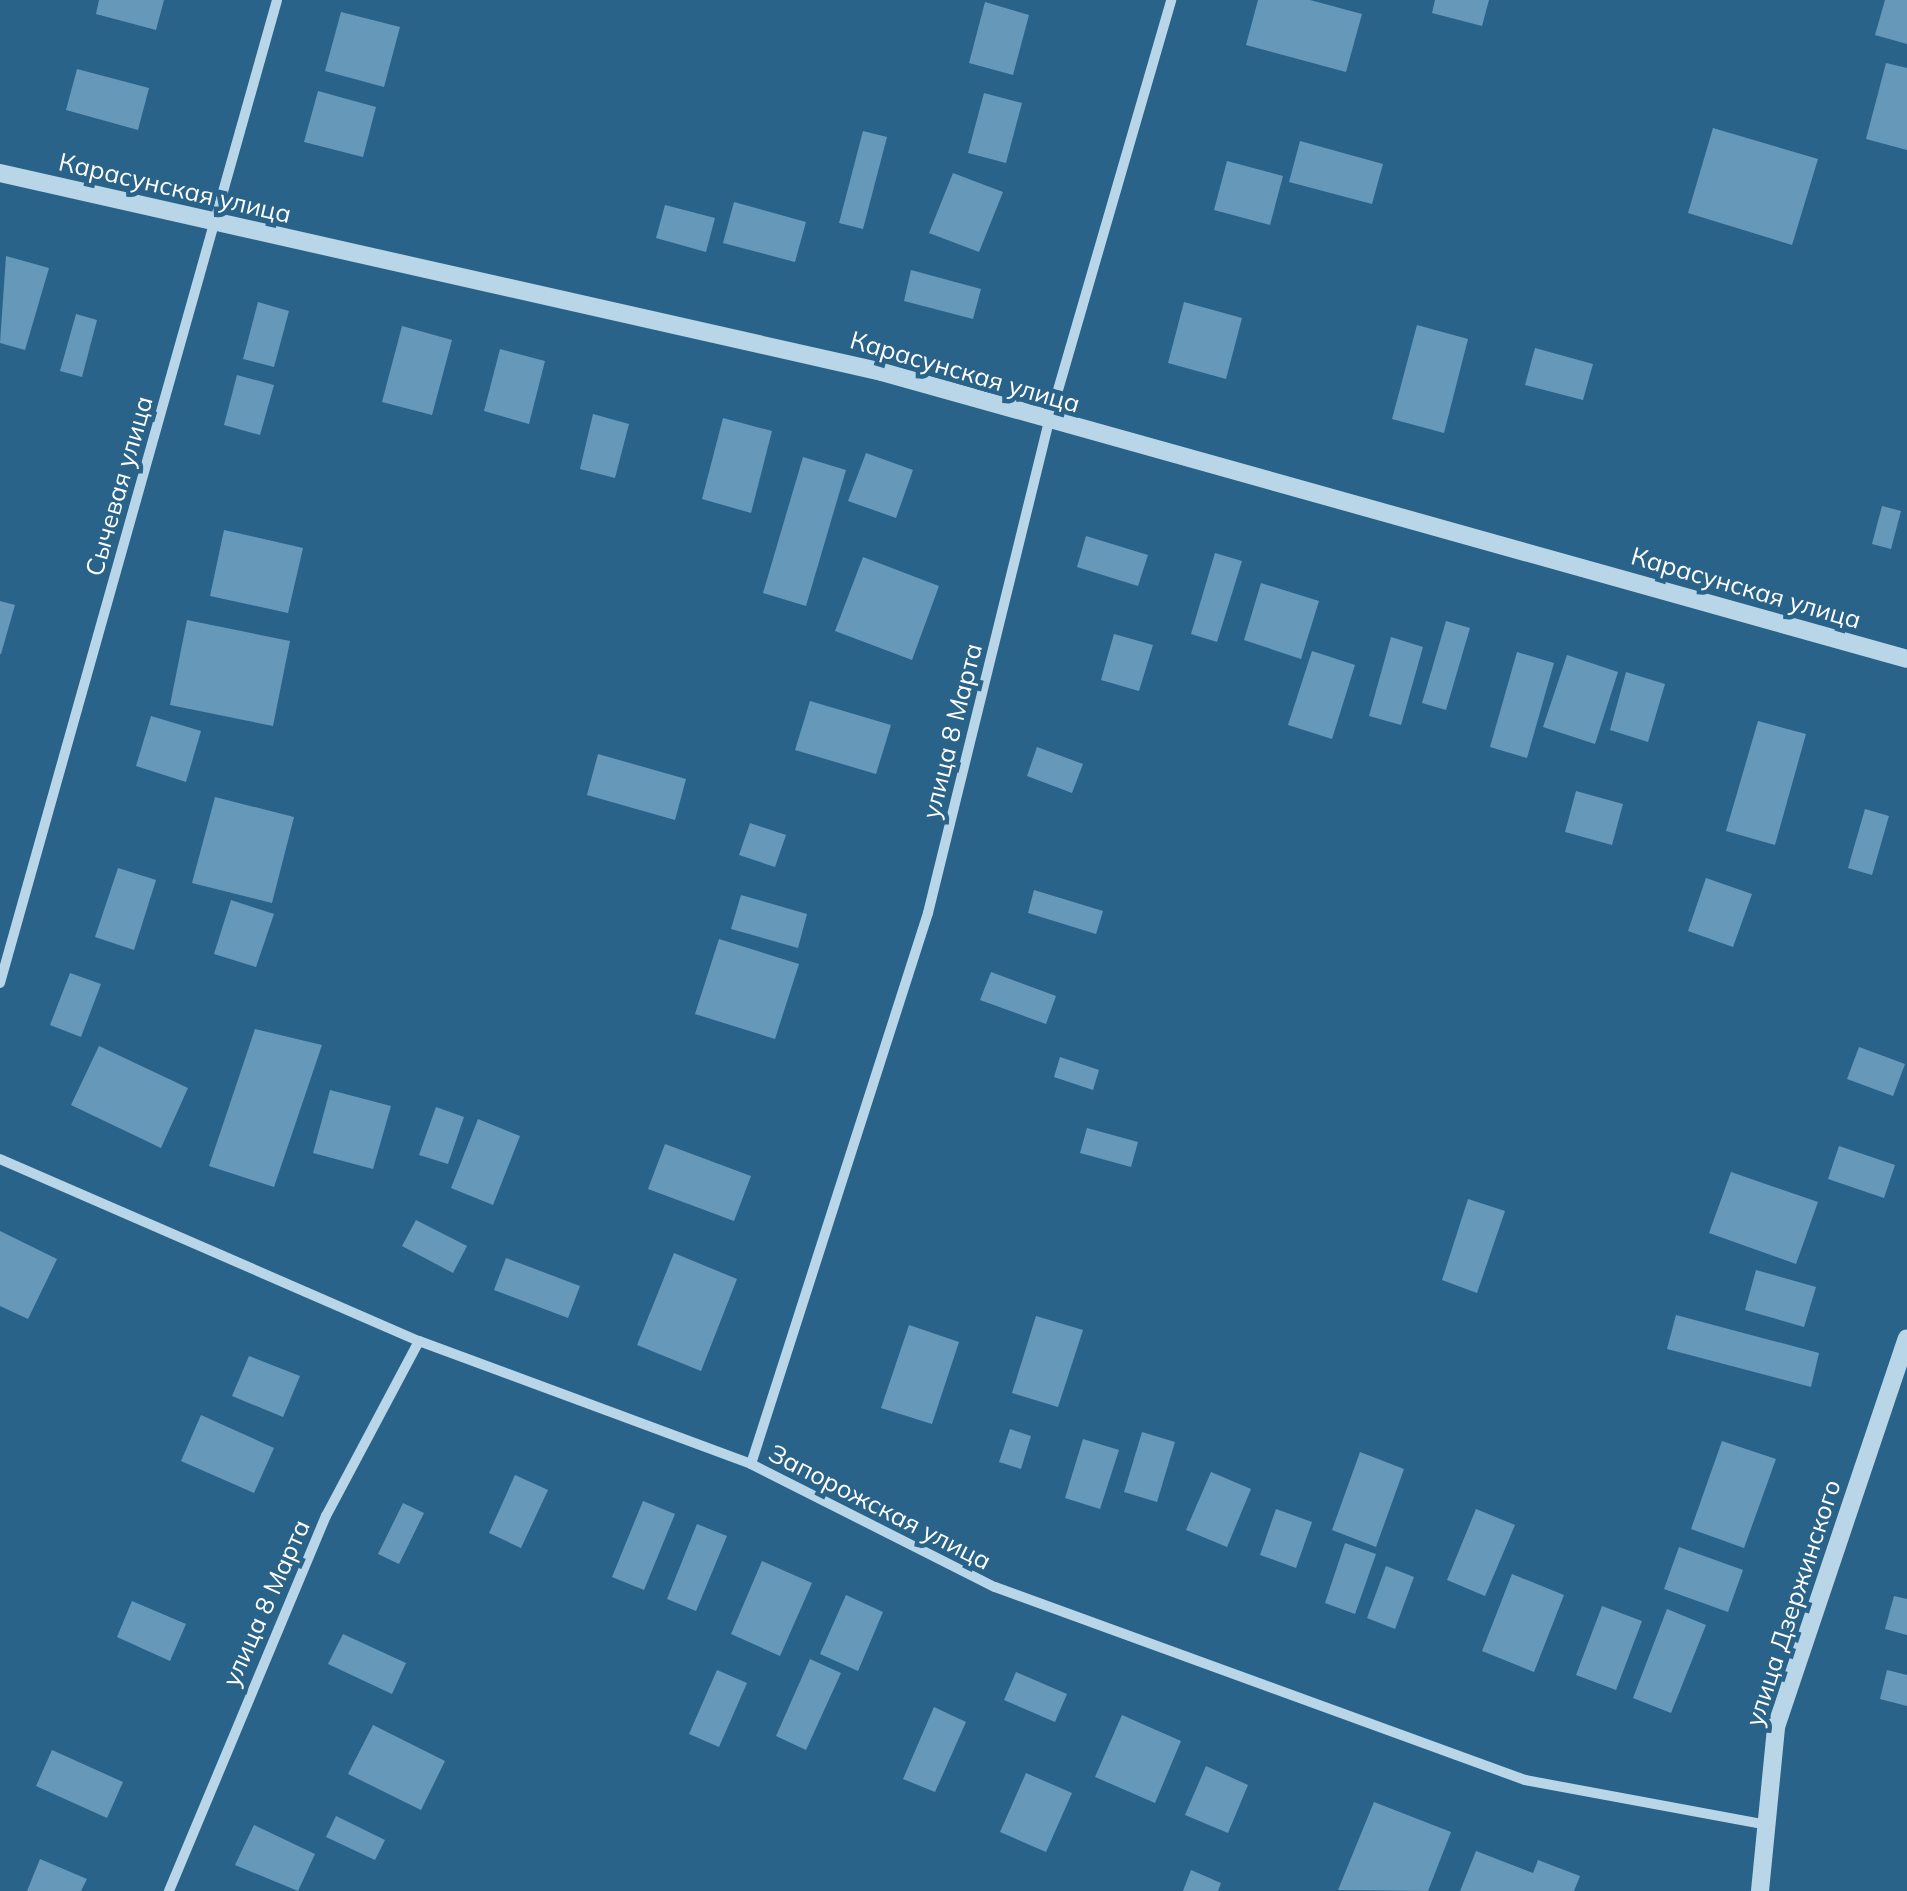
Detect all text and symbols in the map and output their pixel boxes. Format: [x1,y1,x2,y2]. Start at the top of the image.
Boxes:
street label: Карасунская улица [56,147,294,229]
street label: Карасунская улица [847,325,1083,419]
street label: Сычевая улица [79,393,159,579]
street label: Карасунская улица [1628,541,1864,635]
street label: улица 8 Марта [916,640,988,822]
street label: Запорожская улица [764,1438,996,1576]
street label: улица Дзержинского [1739,1476,1847,1730]
street label: улица 8 Марта [216,1515,316,1691]

